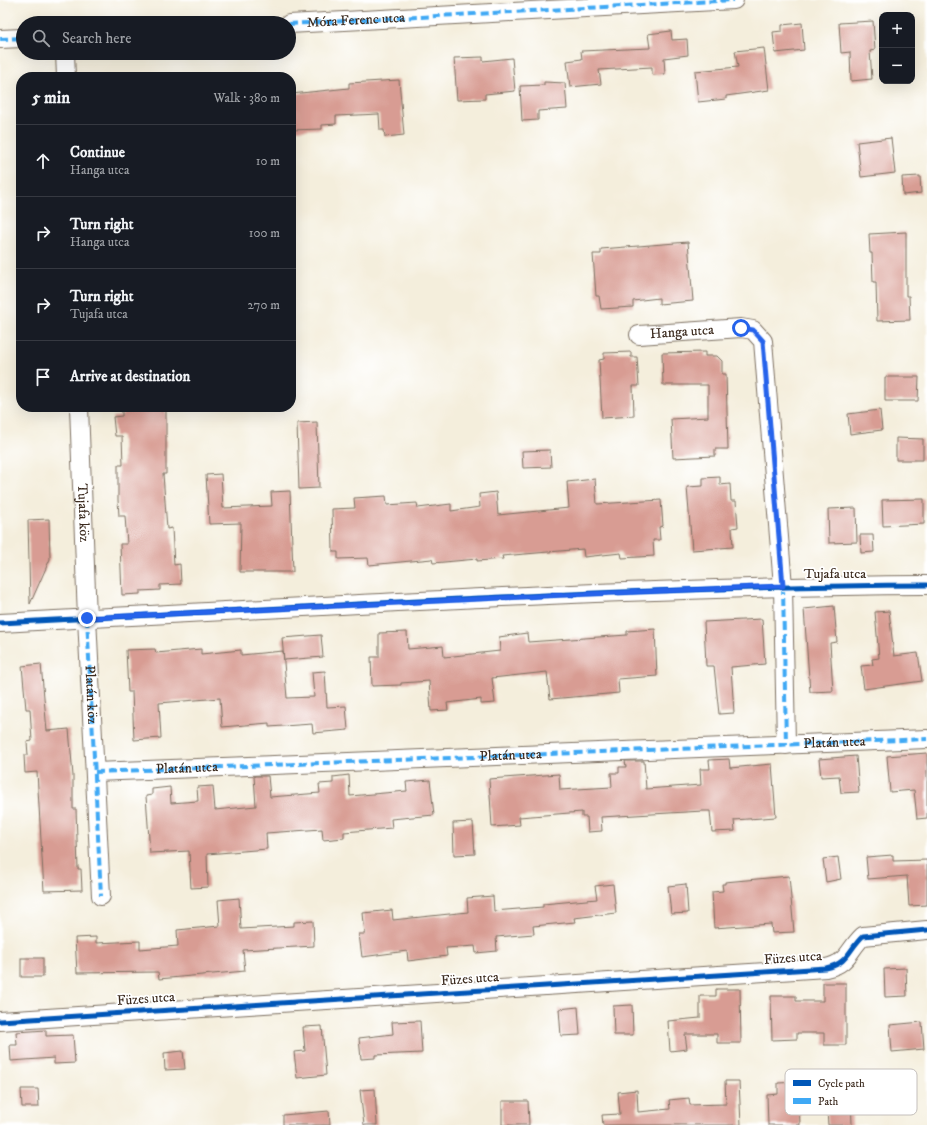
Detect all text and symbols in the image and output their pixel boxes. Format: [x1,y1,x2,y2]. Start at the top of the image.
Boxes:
street label: Móra Ferenc utca [306,9,405,32]
map controls [879,12,915,84]
button: + [879,12,915,48]
search box [16,16,296,60]
icon: search [30,27,52,49]
text: Search here [62,29,131,48]
button: − [879,48,915,84]
text: 5 min [32,87,70,109]
text: Walk · 380 m [213,90,280,106]
text: Continue [70,143,125,162]
icon: ahead [32,150,54,172]
text: 10 m [256,153,280,169]
text: Hanga utca [70,162,129,178]
text: Turn right [70,215,133,234]
icon: right [32,222,54,244]
text: 100 m [249,225,280,241]
text: Hanga utca [70,234,129,250]
text: Turn right [70,287,133,306]
icon: right [32,294,54,316]
text: 270 m [248,297,280,313]
text: Tujafa utca [70,306,128,322]
route start [732,319,750,337]
street label: Hanga utca [649,321,715,343]
icon: arrive [32,366,54,388]
text: Arrive at destination [70,367,190,386]
street label: Tujafa köz [73,483,93,543]
street label: Tujafa utca [804,565,866,583]
route end [78,609,96,627]
street label: Platán köz [80,665,101,725]
street label: Platán utca [803,732,866,753]
street label: Platán utca [479,745,542,766]
street label: Platán utca [155,758,218,779]
street label: Füzes utca [763,947,823,969]
street label: Füzes utca [440,968,500,990]
street label: Füzes utca [116,988,176,1010]
legend [785,1069,917,1115]
text: Cycle path [818,1077,865,1091]
text: Path [818,1095,839,1109]

